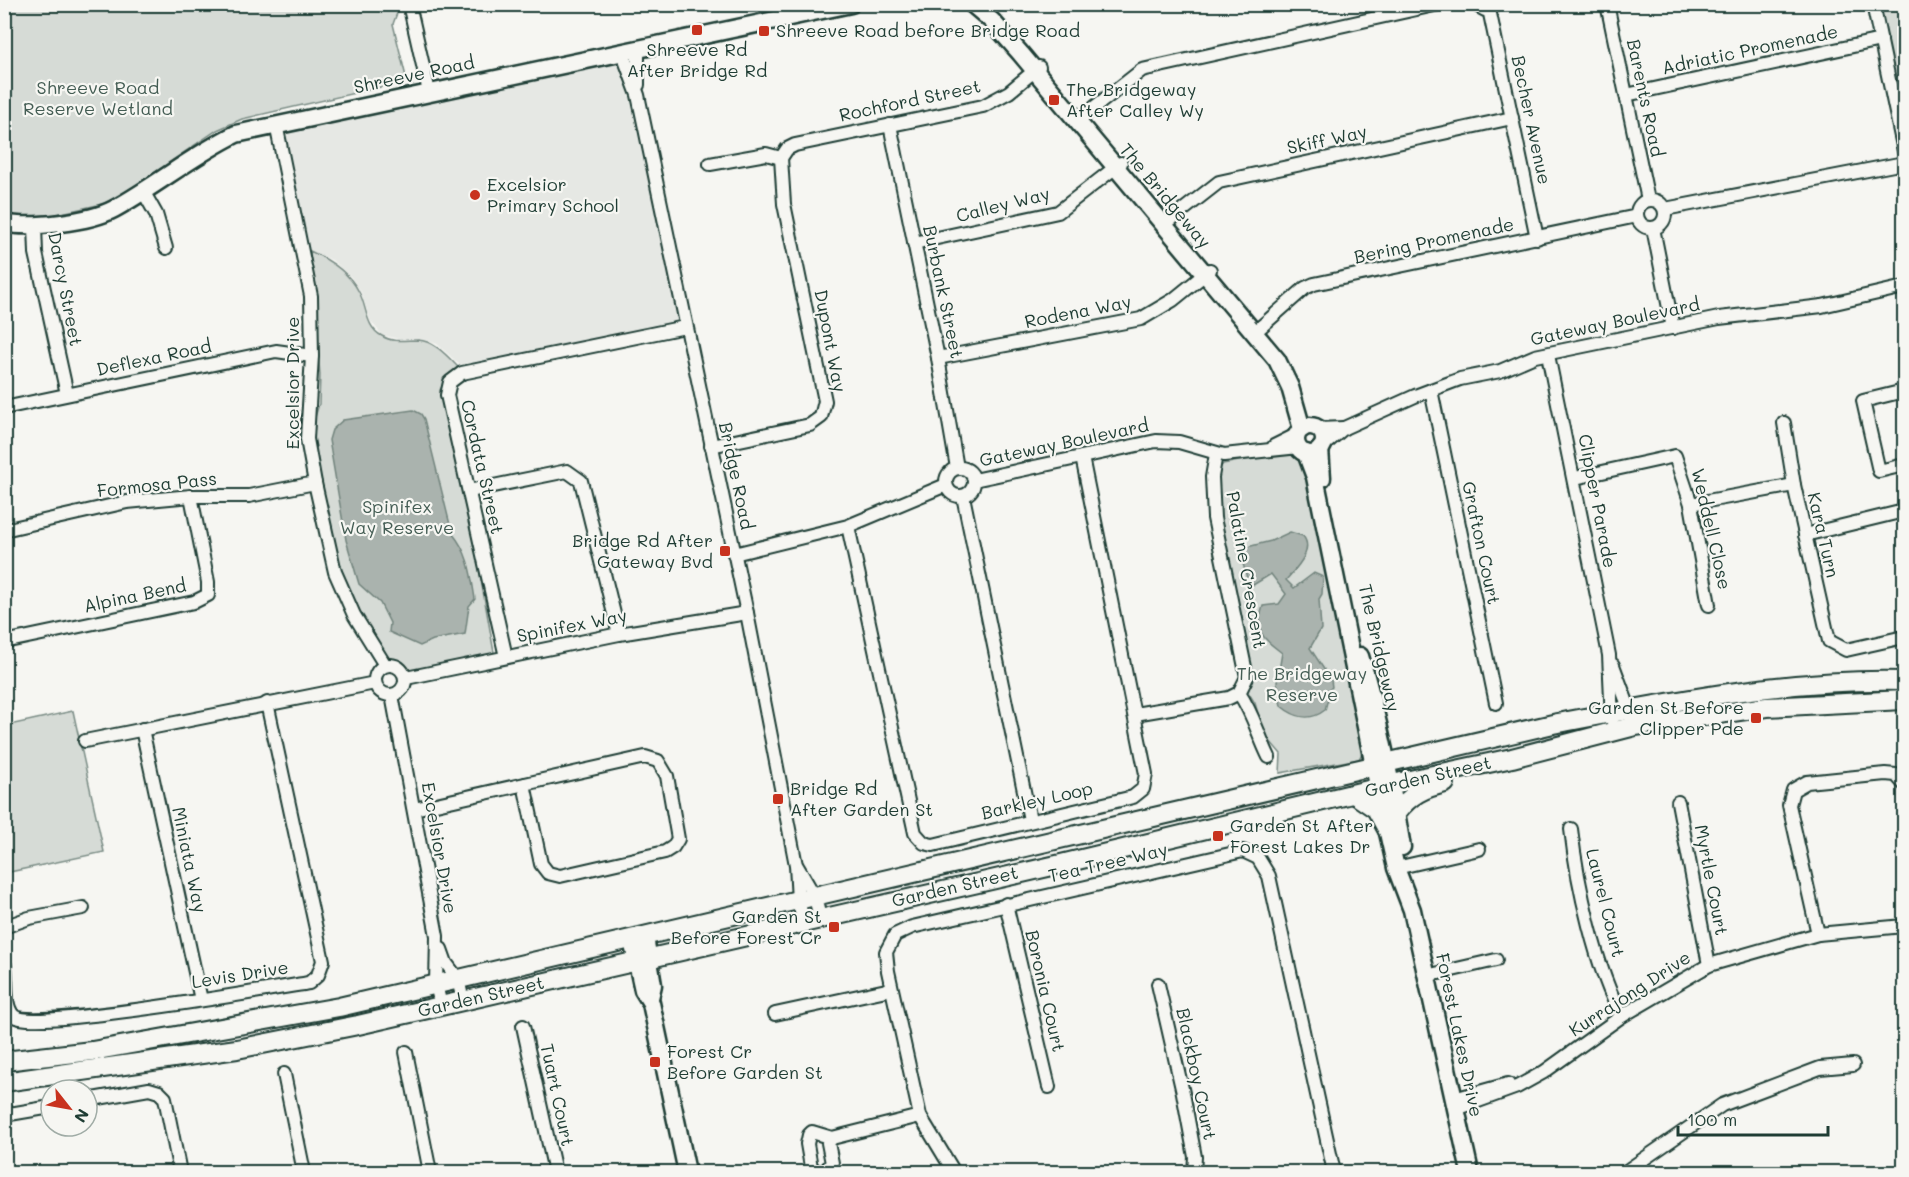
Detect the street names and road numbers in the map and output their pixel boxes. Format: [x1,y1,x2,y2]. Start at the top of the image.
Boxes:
street label: Adriatic Promenade [1660,19,1840,79]
street label: Barents Road [1622,37,1670,159]
street label: Shreeve Road [351,50,476,99]
street label: Becher Avenue [1507,53,1557,186]
street label: Rochford Street [837,73,983,127]
street label: Skiff Way [1284,119,1369,159]
street label: The Bridgeway [1115,138,1217,253]
street label: Calley Way [953,181,1052,227]
street label: Bering Promenade [1352,211,1516,269]
street label: Burbank Street [918,223,970,360]
street label: Darcy Street [43,230,89,348]
street label: Dupont Way [809,287,853,394]
street label: Rodena Way [1022,289,1133,333]
street label: Gateway Boulevard [1528,291,1702,351]
street label: Excelsior Drive [280,316,304,450]
street label: Deflexa Road [94,333,214,381]
street label: Cordata Street [456,397,510,536]
street label: Gateway Boulevard [977,412,1151,472]
street label: Bridge Road [714,420,760,532]
street label: Clipper Parade [1573,432,1623,570]
street label: Formosa Pass [96,466,218,502]
street label: Weddell Close [1686,466,1738,592]
street label: Grafton Court [1457,479,1507,607]
street label: Palatine Crescent [1221,489,1273,651]
street label: Kara Turn [1802,490,1845,580]
street label: Alpina Bend [81,572,188,618]
street label: The Bridgeway [1354,582,1406,714]
street label: Spinifex Way [515,603,629,647]
street label: Garden Street [1362,750,1493,802]
street label: Barkley Loop [979,776,1095,825]
street label: Excelsior Drive [417,780,463,915]
street label: Miniata Way [167,805,213,915]
street label: Myrtle Court [1689,822,1734,937]
street label: Tea Tree Way [1046,837,1170,887]
street label: Laurel Court [1581,846,1631,960]
street label: Garden Street [889,860,1020,912]
street label: Boronia Court [1020,927,1072,1054]
street label: Kurrajong Drive [1564,945,1695,1041]
street label: Forest Lakes Drive [1431,951,1489,1119]
street label: Levis Drive [190,955,290,994]
street label: Garden Street [415,970,546,1022]
street label: Blackboy Court [1171,1005,1223,1142]
street label: Tuart Court [535,1041,581,1148]

